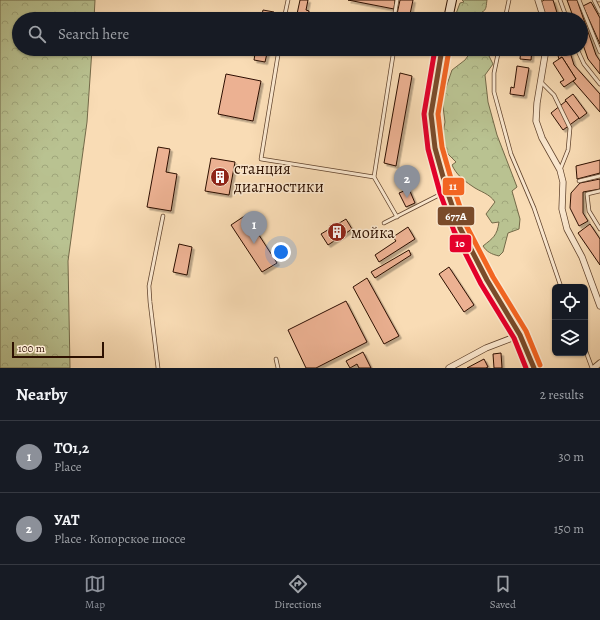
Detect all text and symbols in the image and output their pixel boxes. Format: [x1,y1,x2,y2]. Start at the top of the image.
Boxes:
search box [12,12,588,56]
icon: search [26,23,48,45]
text: Search here [58,24,129,44]
place label: станция диагностики [233,158,324,198]
pin: 2 [394,165,420,198]
building icon: станция диагностики [209,166,231,188]
line badge: 11 [442,177,465,196]
text: 11 [449,179,457,194]
line badge: 677А [437,206,475,226]
text: 677А [445,209,467,224]
pin: 1 [241,211,267,244]
building icon: мойка [326,221,348,243]
place label: мойка [351,222,395,244]
line badge: 10 [449,234,472,253]
text: 10 [455,236,465,251]
your location [271,242,291,262]
map controls [552,284,588,356]
button: locate [552,284,588,320]
button: layers [552,320,588,356]
scale bar [12,340,104,359]
text: 100 m [18,341,45,356]
text: Nearby [16,383,67,406]
text: 2 results [540,386,584,403]
text: ТО1,2 [54,438,89,458]
text: 1 [27,448,31,465]
text: 30 m [558,448,584,465]
text: Place [54,458,82,475]
text: УАТ [54,510,80,530]
text: 2 [26,520,32,537]
text: 150 m [554,520,584,537]
text: Place · Копорское шоссе [54,530,186,547]
tab: Map [84,573,106,612]
tab: Directions [274,573,322,612]
tab: Saved [490,573,516,612]

